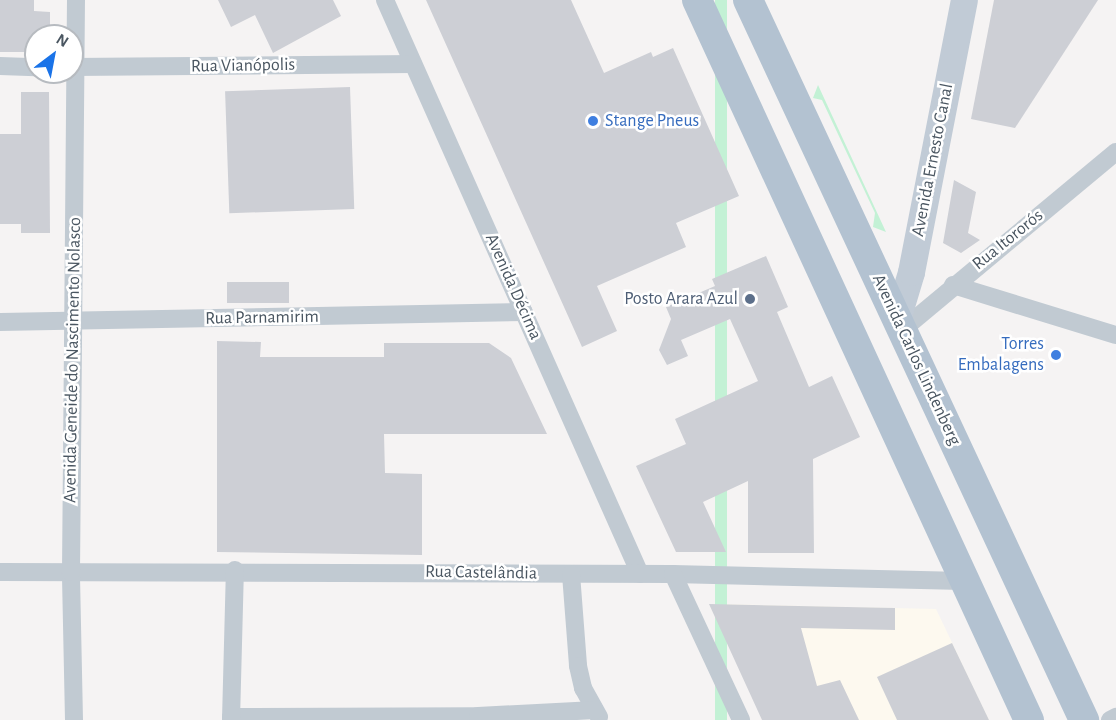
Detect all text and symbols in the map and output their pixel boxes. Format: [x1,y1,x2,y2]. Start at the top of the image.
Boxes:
north arrow [24,24,84,84]
text: N [54,31,71,50]
street label: Rua Vianópolis [191,54,295,78]
street label: Avenida Ernesto Canal [908,82,958,238]
place label: Stange Pneus [605,110,699,132]
marker: Stange Pneus [586,114,600,128]
street label: Rua Itororós [968,205,1048,275]
street label: Avenida Geneide do Nascimento Nolasco [60,217,86,503]
street label: Avenida Décima [480,231,546,343]
street label: Avenida Carlos Lindenberg [867,271,965,449]
place label: Posto Arara Azul [624,288,738,310]
marker: Posto Arara Azul [743,292,757,306]
street label: Rua Parnamirim [205,306,319,330]
place label: Torres Embalagens [958,334,1044,376]
marker: Torres Embalagens [1049,348,1063,362]
street label: Rua Castelândia [425,561,537,585]

